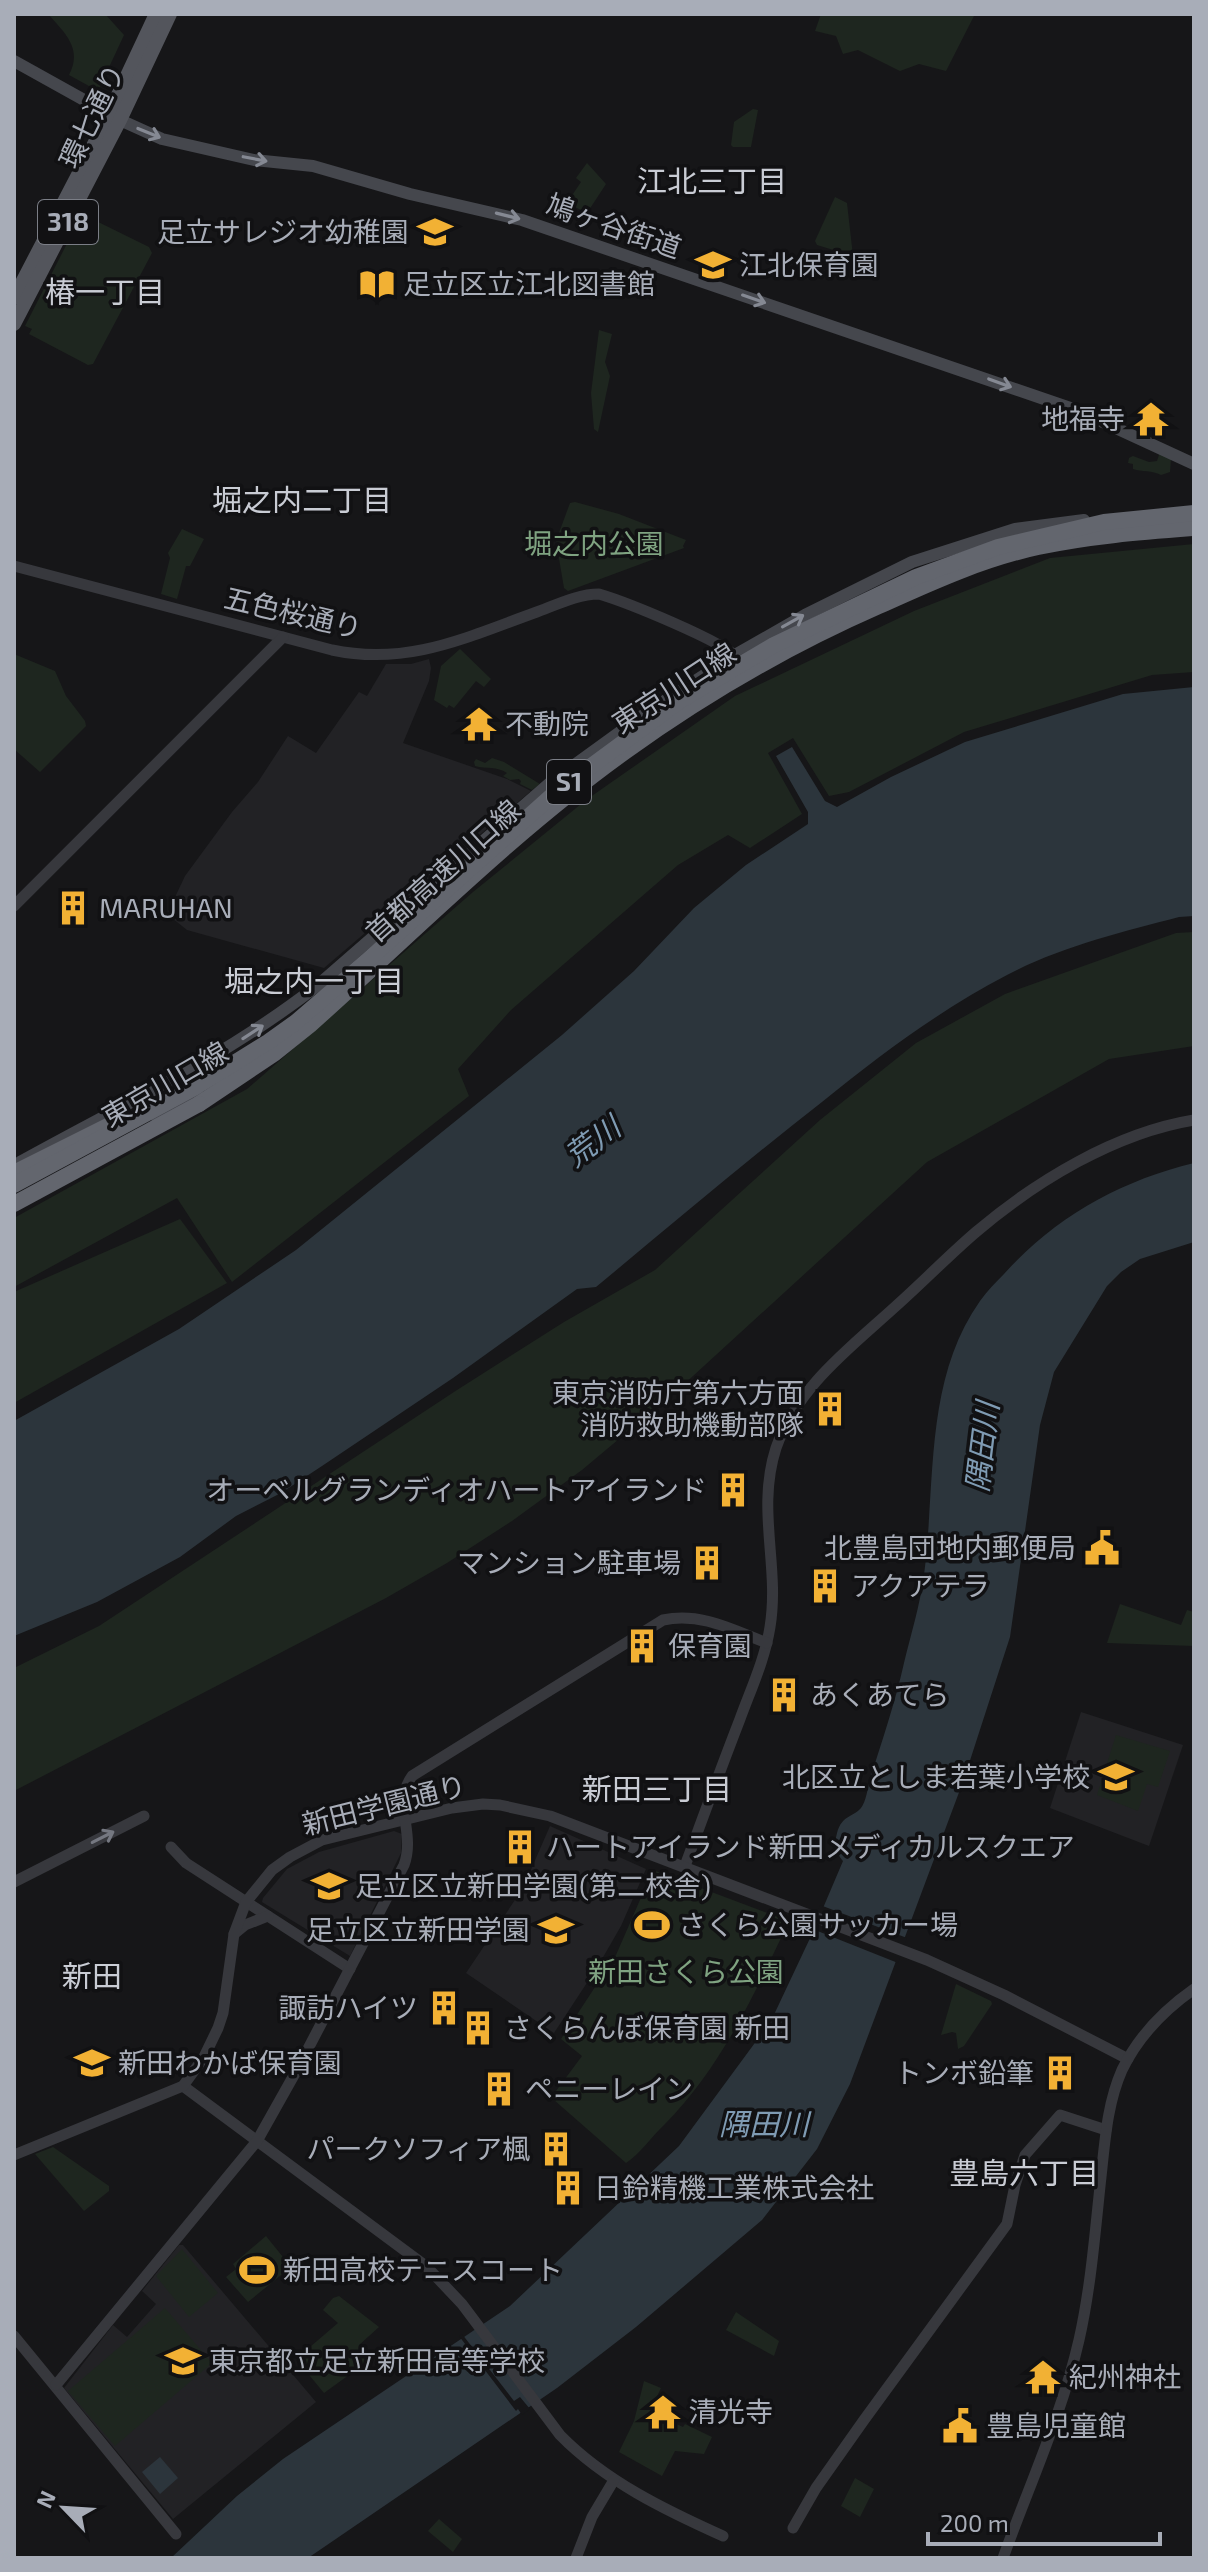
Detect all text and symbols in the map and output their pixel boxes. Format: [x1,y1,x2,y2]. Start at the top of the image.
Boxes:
street label: 環七通り [51,58,131,173]
one-way arrow [136,127,161,141]
one-way arrow [241,153,267,168]
district label: 江北三丁目 [637,162,787,198]
street label: 鳩ヶ谷街道 [543,186,686,264]
road number: 318 [38,200,98,244]
one-way arrow [494,210,520,225]
school or university icon: 足立サレジオ幼稚園 [416,213,454,251]
place label: 足立サレジオ幼稚園 [157,214,409,248]
school or university icon: 江北保育園 [694,246,732,284]
place label: 江北保育園 [739,247,879,281]
library icon: 足立区立江北図書館 [358,265,396,303]
place label: 足立区立江北図書館 [403,266,655,300]
district label: 椿一丁目 [45,273,165,309]
one-way arrow [741,292,766,307]
one-way arrow [987,377,1012,392]
temple icon: 地福寺 [1132,400,1170,438]
place label: 地福寺 [1041,401,1125,435]
district label: 堀之内二丁目 [212,481,392,517]
park label: 堀之内公園 [524,526,664,560]
street label: 五色桜通り [221,580,365,644]
one-way arrow [781,613,805,628]
street label: 東京川口線 [605,635,741,740]
temple icon: 不動院 [460,705,498,743]
place label: 不動院 [505,706,589,740]
road number: S1 [547,760,591,804]
street label: 首都高速川口線 [358,792,527,948]
building icon: MARUHAN [54,889,92,927]
place label: MARUHAN [99,890,233,924]
district label: 堀之内一丁目 [224,962,404,998]
one-way arrow [242,1023,264,1040]
street label: 東京川口線 [95,1033,234,1133]
water label: 荒川 [557,1106,629,1173]
place label: 東京消防庁第六方面 消防救助機動部隊 [552,1375,804,1441]
building icon: 東京消防庁第六方面 消防救助機動部隊 [811,1390,849,1428]
water label: 隅田川 [958,1397,1005,1494]
building icon: オーベルグランディオハートアイランド [714,1471,752,1509]
place label: オーベルグランディオハートアイランド [206,1472,707,1506]
public building icon: 北豊島団地内郵便局 [1083,1529,1121,1567]
place label: 北豊島団地内郵便局 [824,1530,1076,1564]
building icon: マンション駐車場 [688,1544,726,1582]
place label: マンション駐車場 [457,1545,681,1579]
building icon: アクアテラ [806,1567,844,1605]
place label: アクアテラ [851,1568,990,1602]
building icon: 保育園 [623,1627,661,1665]
place label: 保育園 [668,1628,752,1662]
building icon: あくあてら [765,1676,803,1714]
place label: あくあてら [810,1677,949,1711]
school or university icon: 北区立としま若葉小学校 [1097,1758,1135,1796]
place label: 北区立としま若葉小学校 [782,1759,1090,1793]
street label: 新田学園通り [298,1767,469,1841]
district label: 新田三丁目 [582,1770,732,1806]
building icon: ハートアイランド新田メディカルスクエア [501,1828,539,1866]
one-way arrow [90,1829,114,1845]
place label: ハートアイランド新田メディカルスクエア [546,1829,1075,1863]
school or university icon: 足立区立新田学園(第二校舎) [310,1867,348,1905]
place label: 足立区立新田学園(第二校舎) [355,1868,711,1902]
sports icon: さくら公園サッカー場 [633,1906,671,1944]
place label: さくら公園サッカー場 [678,1907,958,1941]
school or university icon: 足立区立新田学園 [537,1911,575,1949]
place label: 足立区立新田学園 [306,1912,530,1946]
park label: 新田さくら公園 [588,1954,784,1988]
district label: 新田 [62,1957,122,1993]
building icon: 諏訪ハイツ [425,1989,463,2027]
place label: 諏訪ハイツ [279,1990,418,2024]
building icon: さくらんぼ保育園 新田 [459,2009,497,2047]
place label: さくらんぼ保育園 新田 [504,2010,790,2044]
school or university icon: 新田わかば保育園 [73,2044,111,2082]
place label: 新田わかば保育園 [118,2045,342,2079]
building icon: トンボ鉛筆 [1041,2054,1079,2092]
place label: トンボ鉛筆 [894,2055,1034,2089]
building icon: ペニーレイン [480,2070,518,2108]
place label: ペニーレイン [525,2071,693,2105]
water label: 隅田川 [719,2105,812,2141]
building icon: パークソフィア楓 [537,2130,575,2168]
place label: パークソフィア楓 [307,2131,530,2165]
district label: 豊島六丁目 [949,2154,1099,2190]
building icon: 日鈴精機工業株式会社 [549,2169,587,2207]
place label: 日鈴精機工業株式会社 [594,2170,874,2204]
sports icon: 新田高校テニスコート [238,2251,276,2289]
place label: 新田高校テニスコート [283,2252,563,2286]
school or university icon: 東京都立足立新田高等学校 [164,2342,202,2380]
place label: 東京都立足立新田高等学校 [209,2343,545,2377]
temple icon: 紀州神社 [1024,2358,1062,2396]
place label: 紀州神社 [1069,2359,1181,2393]
temple icon: 清光寺 [644,2393,682,2431]
place label: 清光寺 [689,2394,773,2428]
public building icon: 豊島児童館 [941,2407,979,2445]
place label: 豊島児童館 [986,2408,1126,2442]
north arrow [24,2468,104,2548]
text: N [30,2486,60,2512]
scale bar [928,2496,1160,2546]
text: 200 m [940,2508,1009,2537]

